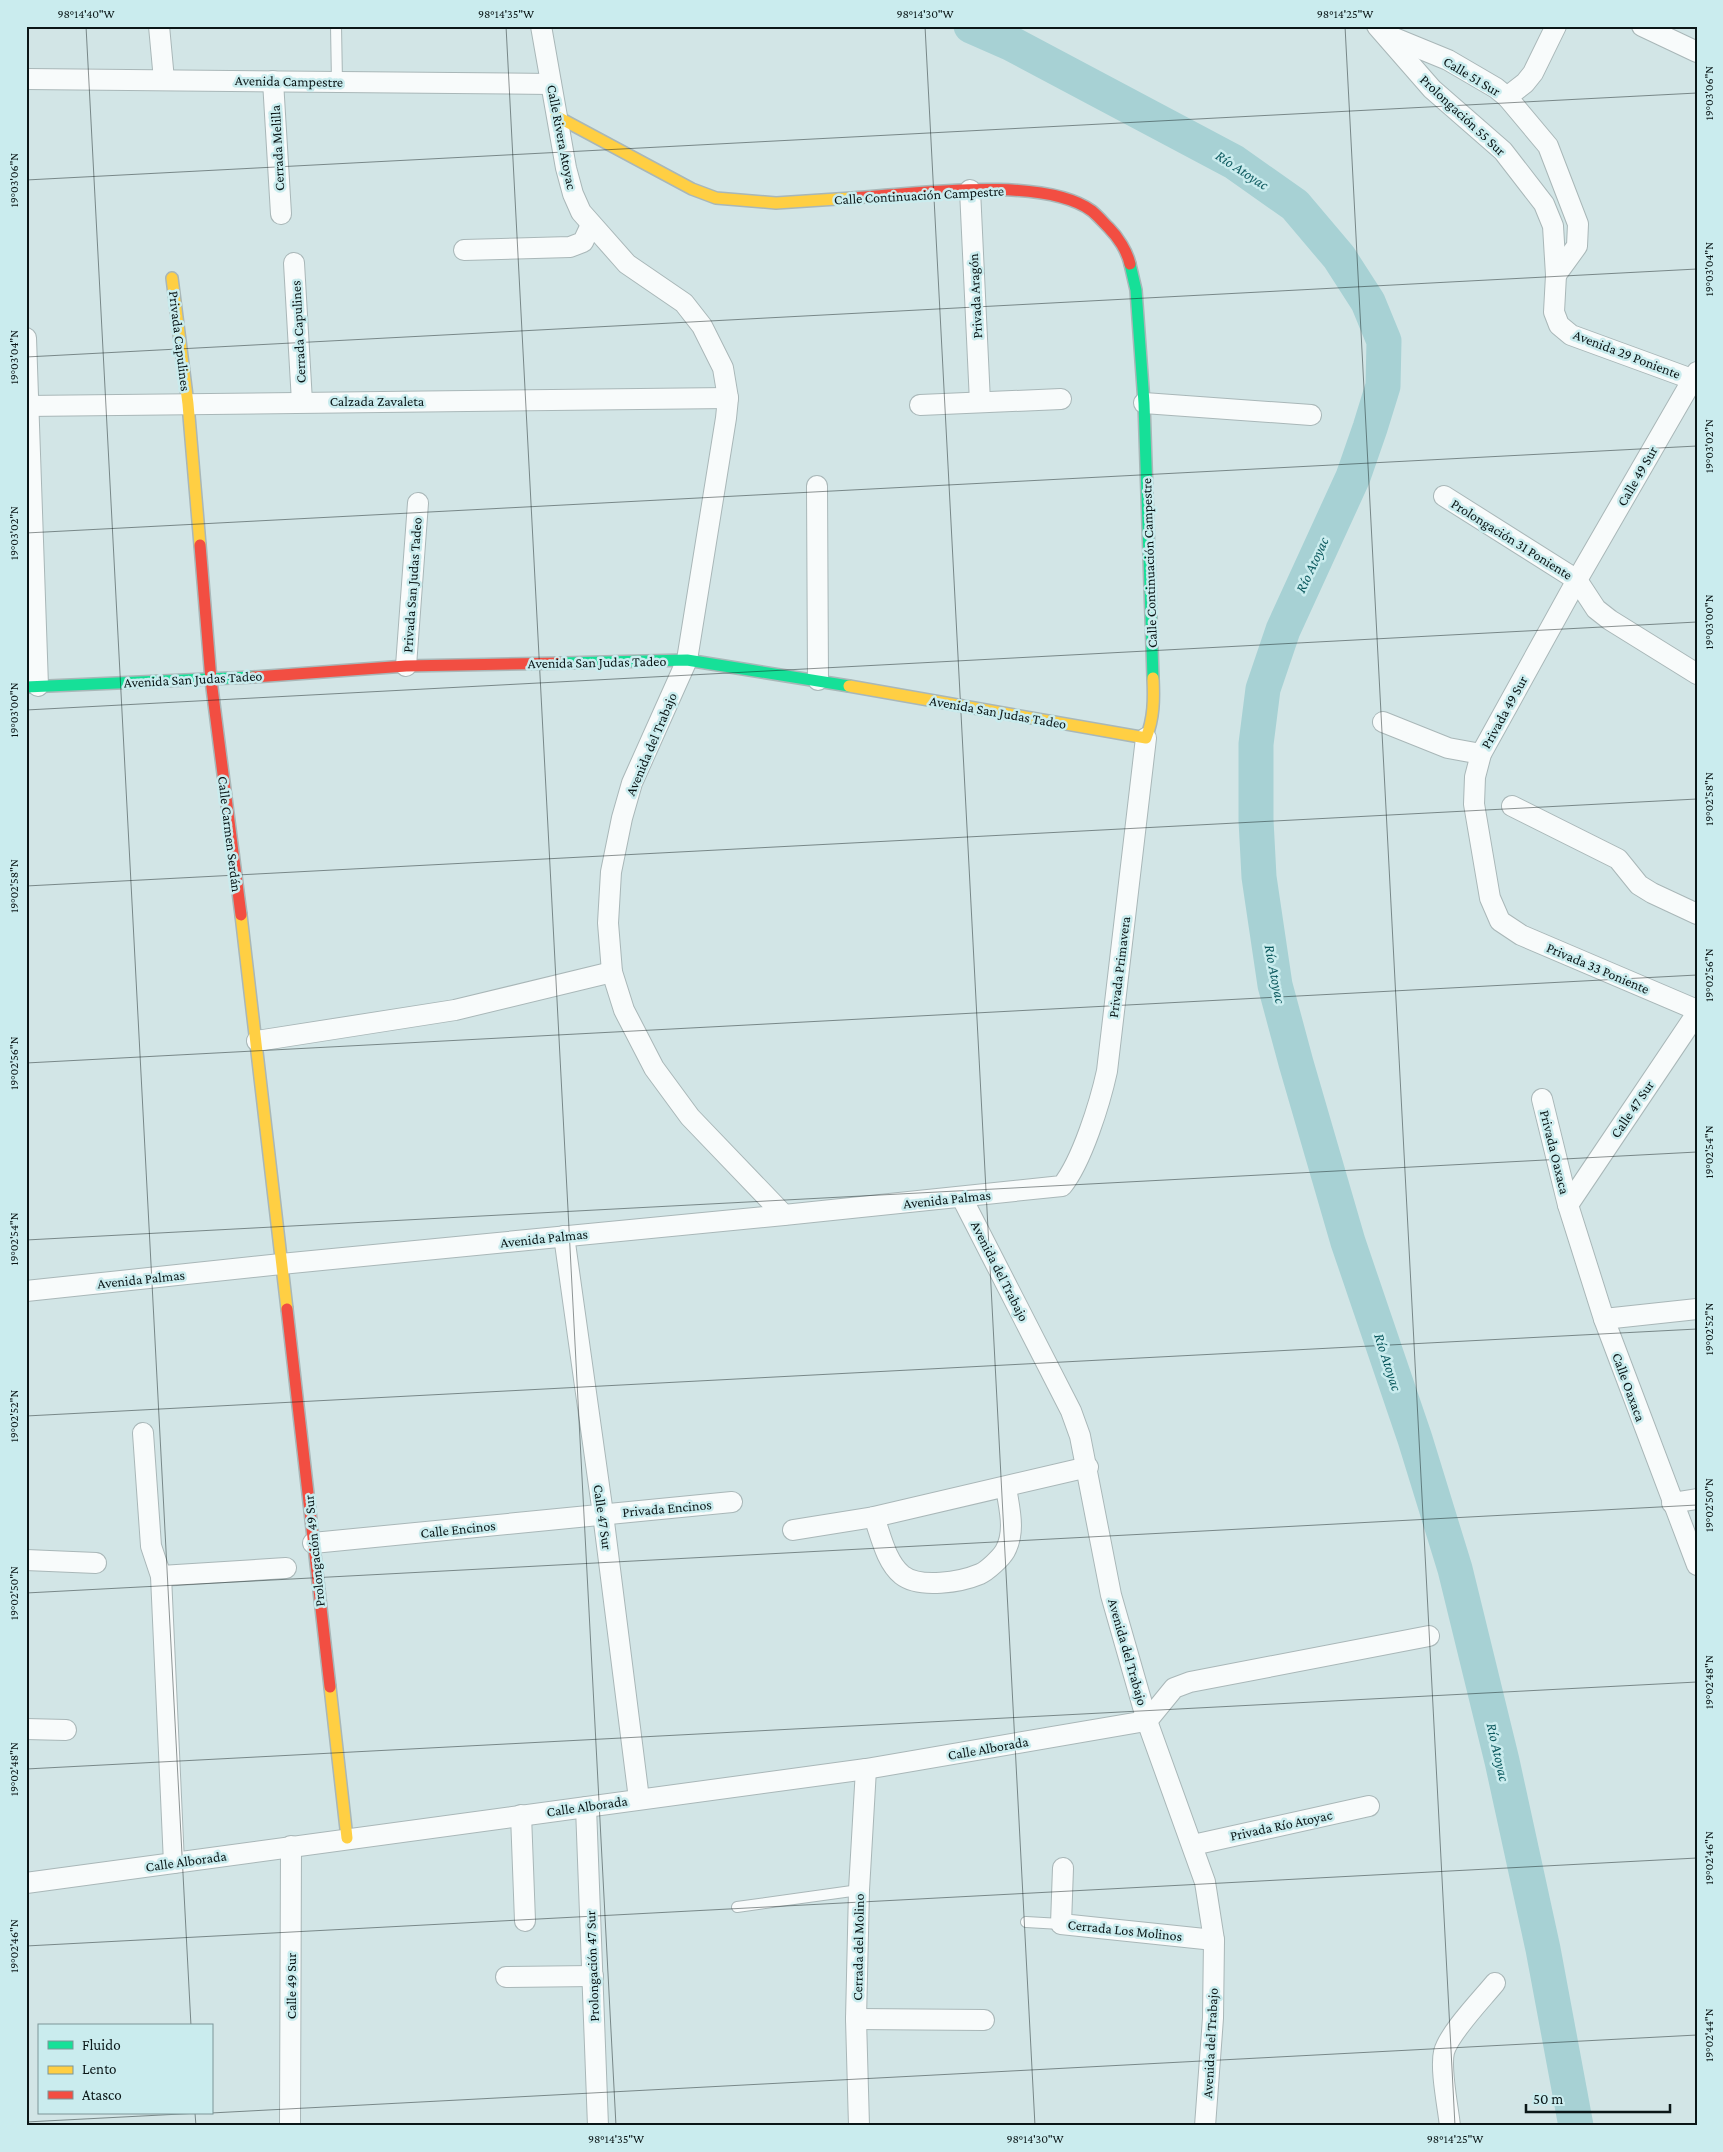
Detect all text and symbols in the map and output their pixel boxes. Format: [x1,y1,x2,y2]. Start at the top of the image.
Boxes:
text: 98°14'40"W [57,7,115,21]
text: 98°14'35"W [478,7,534,21]
text: 98°14'30"W [896,7,954,21]
text: 98°14'25"W [1317,7,1373,21]
street label: Calle 51 Sur [1441,53,1503,99]
text: 19°03'06"N [1702,66,1716,120]
street label: Prolongación 55 Sur [1417,71,1509,159]
street label: Avenida Campestre [235,72,343,90]
street label: Calle Rivera Atoyac [544,83,580,191]
street label: Cerrada Melilla [267,104,287,191]
water label: Río Atoyac [1212,147,1272,194]
text: 19°03'06"N [7,153,21,207]
street label: Calle Continuación Campestre [834,183,1004,207]
text: 19°03'04"N [1702,242,1716,296]
street label: Privada Aragón [965,253,985,339]
street label: Cerrada Capulines [287,280,309,384]
street label: Privada Capulines [166,290,194,392]
street label: Avenida 29 Poniente [1571,326,1683,382]
text: 19°03'04"N [7,330,21,384]
street label: Calzada Zavaleta [330,393,425,409]
text: 19°03'02"N [1702,419,1716,473]
street label: Calle 49 Sur [1613,443,1661,509]
street label: Calle Continuación Campestre [1138,478,1160,648]
street label: Prolongación 31 Poniente [1449,495,1575,583]
text: 19°03'02"N [7,506,21,560]
street label: Privada San Judas Tadeo [399,517,425,653]
water label: Río Atoyac [1292,534,1333,596]
text: 19°03'00"N [1702,594,1716,650]
street label: Avenida San Judas Tadeo [528,653,667,671]
street label: Avenida San Judas Tadeo [123,667,263,691]
street label: Privada 49 Sur [1477,673,1531,751]
text: 19°03'00"N [7,682,21,738]
street label: Avenida del Trabajo [622,690,681,798]
street label: Avenida San Judas Tadeo [928,692,1068,732]
text: 19°02'58"N [1702,772,1716,826]
street label: Calle Carmen Serdán [215,775,245,893]
text: 19°02'58"N [7,859,21,913]
street label: Privada Primavera [1105,915,1133,1019]
street label: Privada 33 Poniente [1544,939,1652,997]
water label: Río Atoyac [1261,943,1289,1006]
text: 19°02'56"N [1702,948,1716,1002]
text: 19°02'56"N [7,1036,21,1090]
street label: Calle 47 Sur [1607,1077,1657,1141]
street label: Privada Oaxaca [1537,1108,1573,1196]
text: 19°02'54"N [1702,1125,1716,1179]
street label: Avenida Palmas [902,1186,992,1212]
text: 19°02'54"N [7,1212,21,1266]
street label: Avenida del Trabajo [967,1218,1032,1324]
street label: Avenida Palmas [499,1225,589,1251]
street label: Avenida Palmas [96,1266,186,1292]
text: 19°02'52"N [1702,1303,1716,1355]
water label: Río Atoyac [1370,1331,1405,1394]
street label: Calle Oaxaca [1609,1350,1649,1424]
text: 19°02'52"N [7,1390,21,1442]
text: 19°02'50"N [1702,1478,1716,1532]
street label: Calle 47 Sur [591,1483,615,1551]
street label: Prolongación 49 Sur [300,1494,328,1608]
street label: Privada Encinos [622,1496,712,1520]
street label: Calle Encinos [420,1517,496,1541]
text: 19°02'50"N [7,1566,21,1620]
street label: Avenida del Trabajo [1104,1597,1151,1708]
text: 19°02'48"N [1702,1655,1716,1709]
water label: Río Atoyac [1483,1721,1513,1784]
street label: Calle Alborada [946,1733,1030,1763]
text: 19°02'48"N [7,1742,21,1796]
street label: Calle Alborada [545,1792,629,1820]
street label: Privada Río Atoyac [1229,1806,1334,1844]
text: 19°02'46"N [1702,1831,1716,1885]
street label: Calle Alborada [144,1847,228,1875]
street label: Cerrada del Molino [849,1893,867,2001]
street label: Prolongación 47 Sur [582,1910,602,2022]
street label: Cerrada Los Molinos [1067,1916,1183,1944]
text: 19°02'46"N [7,1919,21,1973]
street label: Calle 49 Sur [283,1953,299,2019]
street label: Avenida del Trabajo [1199,1987,1222,2099]
text: 19°02'44"N [1702,2008,1716,2062]
legend [38,2024,212,2114]
text: Fluido [82,2037,121,2053]
text: Lento [82,2061,116,2077]
scale bar [1526,2082,1669,2114]
text: Atasco [82,2087,122,2103]
text: 50 m [1533,2091,1563,2107]
text: 98°14'35"W [588,2132,644,2146]
text: 98°14'30"W [1006,2132,1064,2146]
text: 98°14'25"W [1427,2132,1483,2146]

